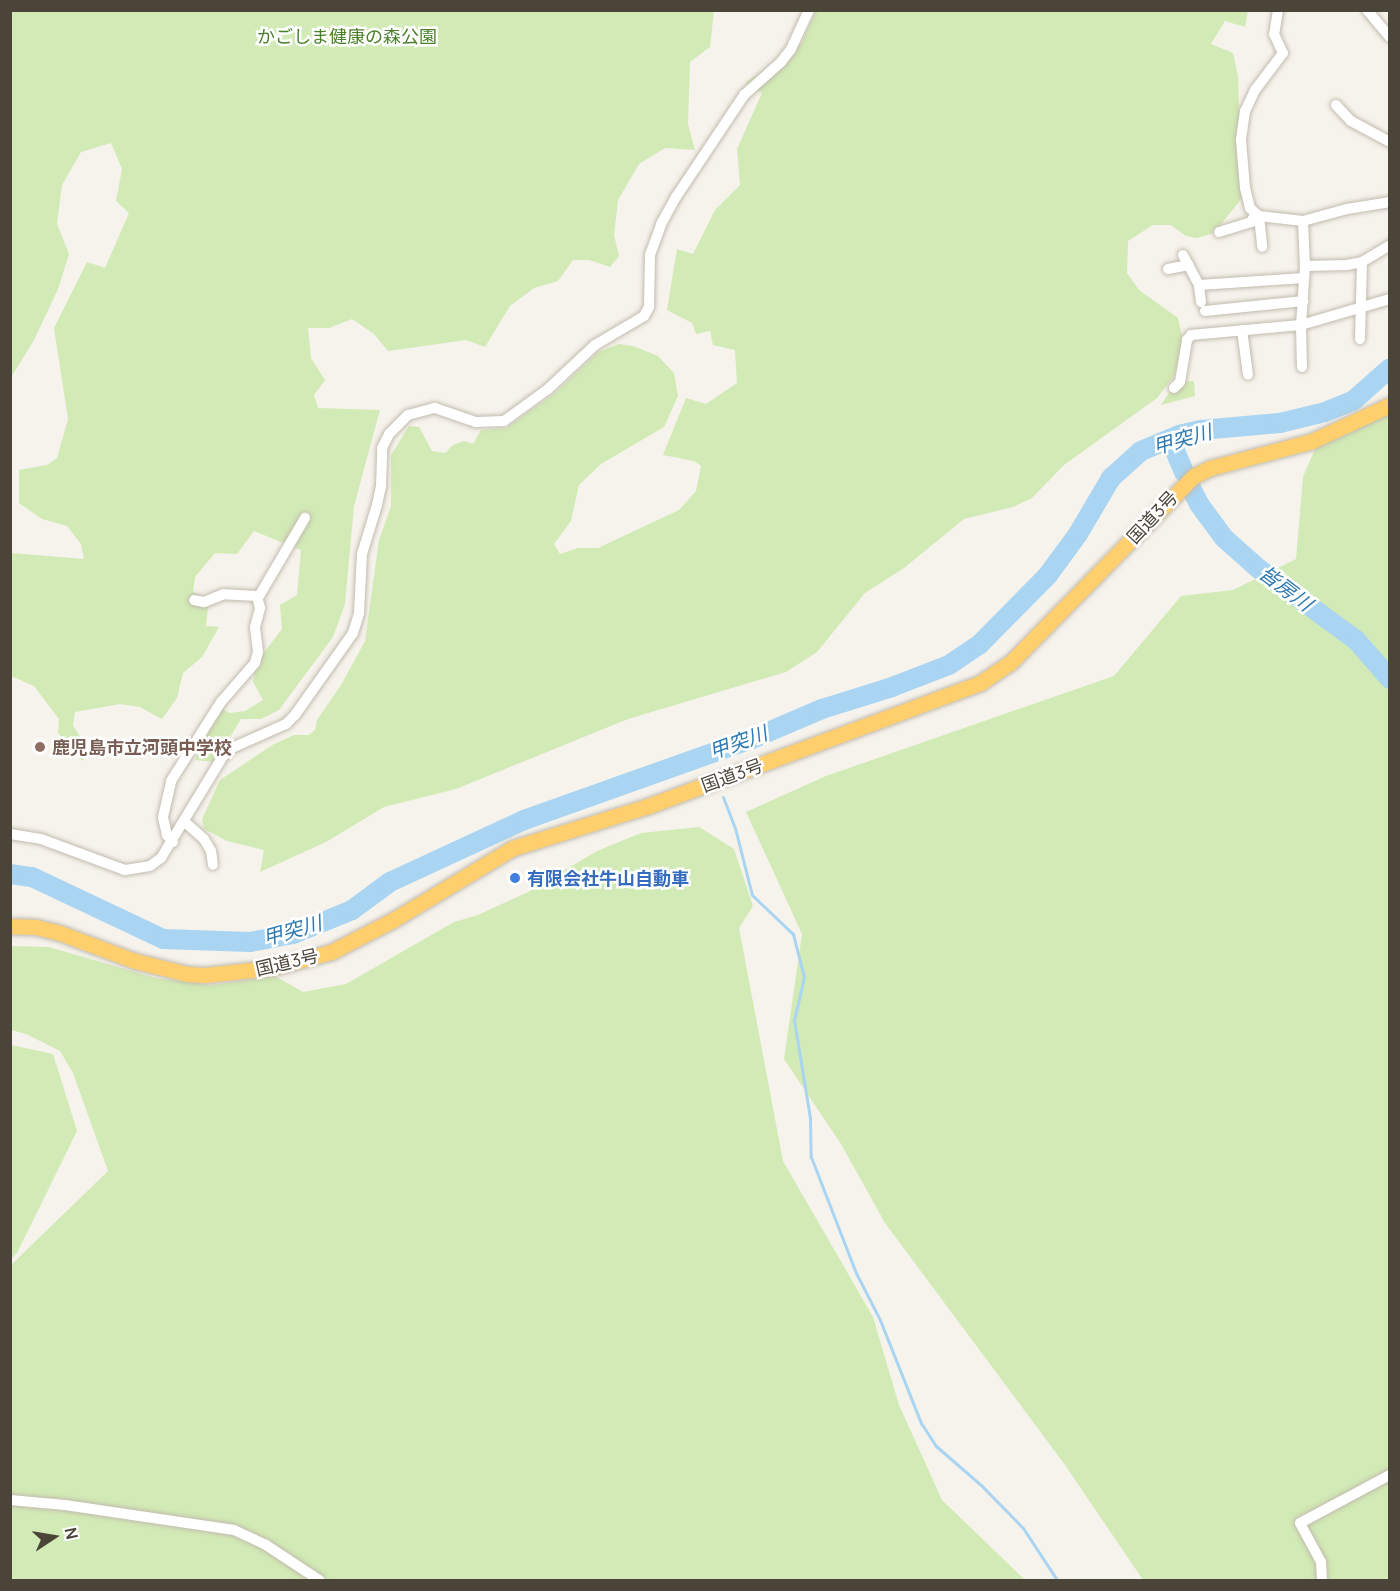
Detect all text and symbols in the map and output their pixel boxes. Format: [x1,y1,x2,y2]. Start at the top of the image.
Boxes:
park label: かごしま健康の森公園 [257,25,437,47]
water label: 甲突川 [1150,419,1214,459]
street label: 国道3号 [1122,486,1182,548]
water label: 皆房川 [1255,560,1317,616]
water label: 甲突川 [706,720,770,764]
place label: 鹿児島市立河頭中学校 [52,736,232,758]
marker: 鹿児島市立河頭中学校 [33,740,47,754]
street label: 国道3号 [698,754,766,796]
place label: 有限会社牛山自動車 [527,867,689,889]
marker: 有限会社牛山自動車 [508,871,522,885]
water label: 甲突川 [260,910,324,950]
street label: 国道3号 [253,944,321,980]
north arrow [24,1507,84,1567]
text: N [60,1525,84,1541]

